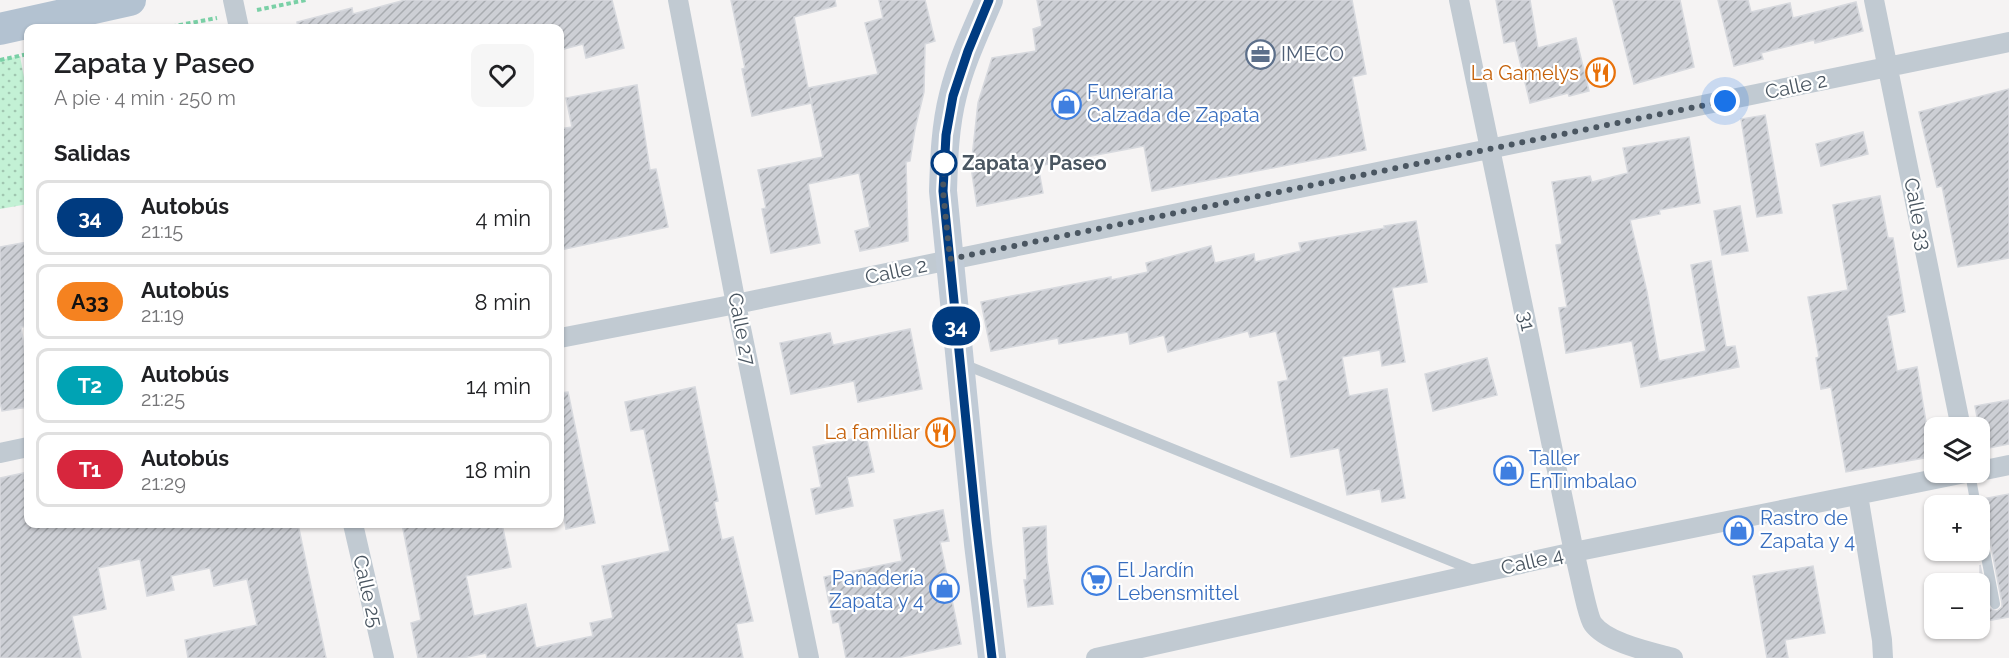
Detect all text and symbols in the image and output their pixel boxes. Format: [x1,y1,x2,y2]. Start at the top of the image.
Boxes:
office icon: IMECO [1244,38,1276,70]
place label: IMECO [1281,42,1344,66]
button: heart [471,44,534,107]
text: Zapata y Paseo [54,47,255,80]
restaurant icon: La Gamelys [1584,57,1616,89]
place label: La Gamelys [1471,61,1579,85]
street label: Calle 2 [1763,68,1829,104]
place label: Funeraria Calzada de Zapata [1087,80,1260,127]
text: A pie · 4 min · 250 m [54,86,236,110]
your location [1710,86,1740,116]
shop icon: Funeraria Calzada de Zapata [1050,88,1082,120]
text: Salidas [54,140,130,166]
marker: Zapata y Paseo [931,150,957,176]
place label: Zapata y Paseo [962,151,1107,175]
street label: Calle 33 [1899,176,1937,252]
text: Autobús [141,193,229,219]
text: 34 [78,205,102,230]
text: 4 min [476,205,531,231]
text: 21:15 [141,219,183,243]
street label: Calle 2 [863,253,929,289]
text: Autobús [141,277,229,303]
text: A33 [71,289,109,314]
text: 8 min [475,289,531,315]
street label: Calle 27 [723,291,761,368]
text: 21:19 [141,303,184,327]
line badge: 34 [929,306,983,346]
street label: 31 [1513,309,1541,333]
text: 34 [944,314,968,339]
text: Autobús [141,361,229,387]
text: T2 [78,373,102,398]
text: 14 min [466,373,531,399]
text: 21:25 [141,387,185,411]
restaurant icon: La familiar [925,416,957,448]
map controls [1924,417,1990,639]
button: layers [1924,417,1990,483]
place label: La familiar [824,420,920,444]
text: Autobús [141,445,229,471]
place label: Taller EnTimbalao [1529,446,1637,493]
shop icon: Taller EnTimbalao [1492,454,1524,486]
text: T1 [79,457,101,482]
text: 18 min [465,457,531,483]
text: 21:29 [141,471,186,495]
button: + [1924,495,1990,561]
place label: Rastro de Zapata y 4 [1760,506,1855,553]
shop icon: Rastro de Zapata y 4 [1723,514,1755,546]
street label: Calle 4 [1498,542,1566,580]
street label: Calle 25 [348,552,388,630]
place label: El Jardín Lebensmittel [1117,558,1239,605]
supermarket icon: El Jardín Lebensmittel [1080,565,1112,597]
place label: Panadería Zapata y 4 [829,566,924,613]
shop icon: Panadería Zapata y 4 [929,573,961,605]
button: − [1924,573,1990,639]

